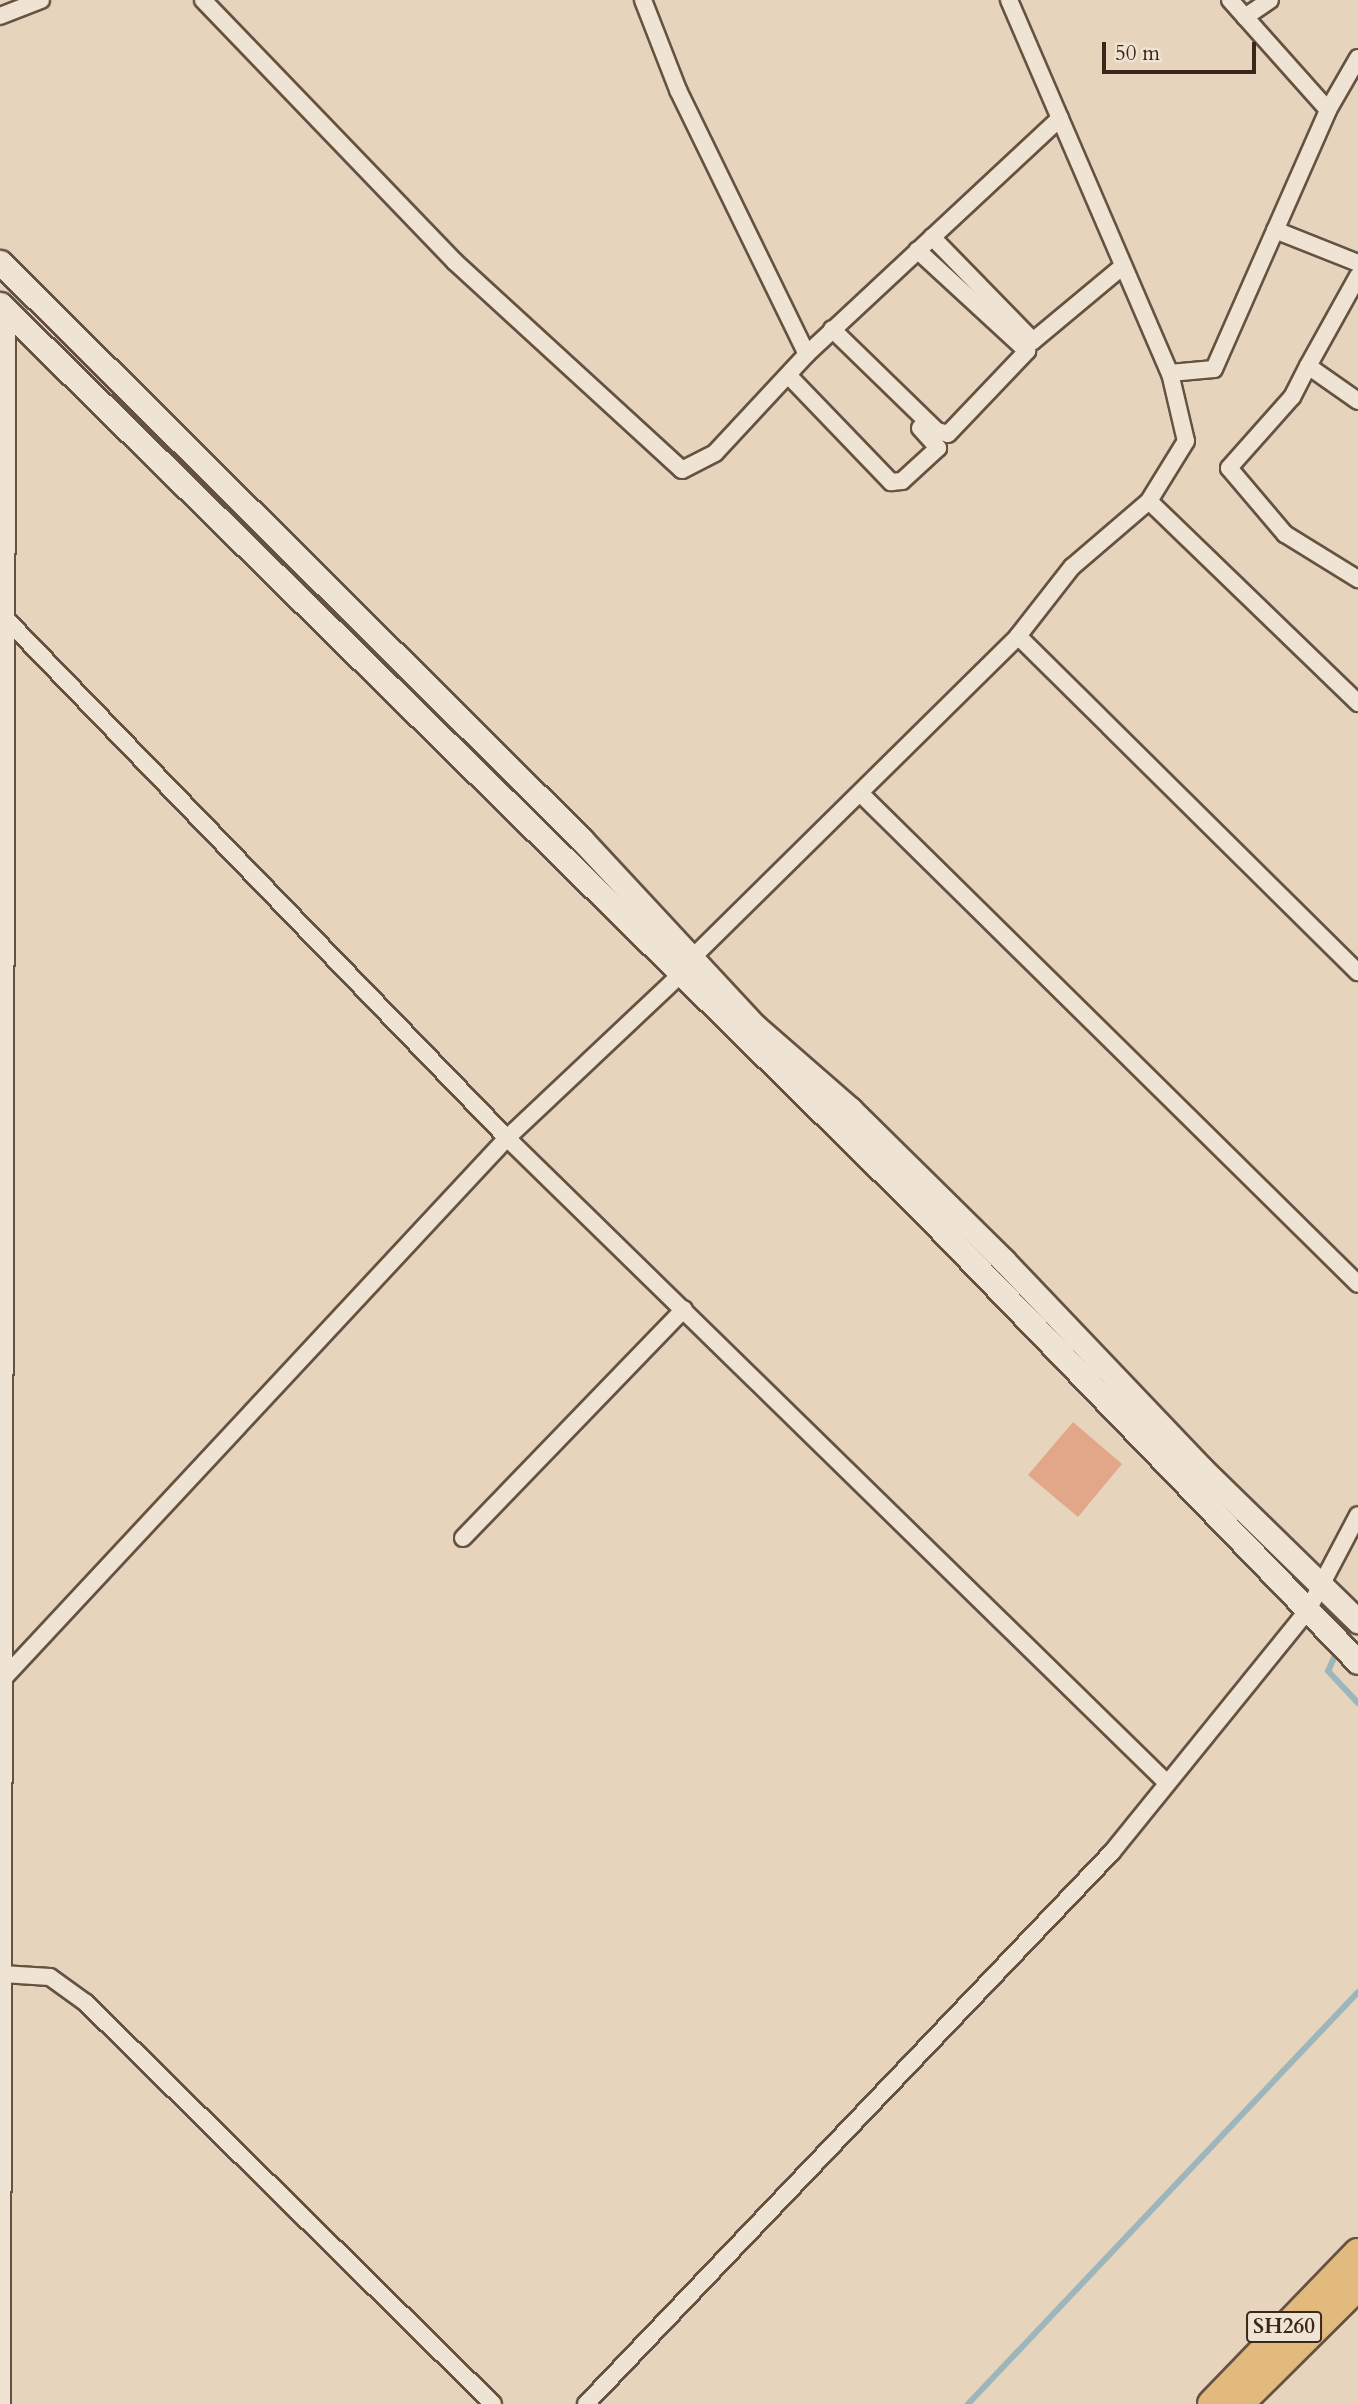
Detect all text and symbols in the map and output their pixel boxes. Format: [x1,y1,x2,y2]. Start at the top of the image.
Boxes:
scale bar [1106,28,1260,72]
text: 50 m [1115,39,1160,68]
road number: SH260 [1246,2310,1322,2344]

